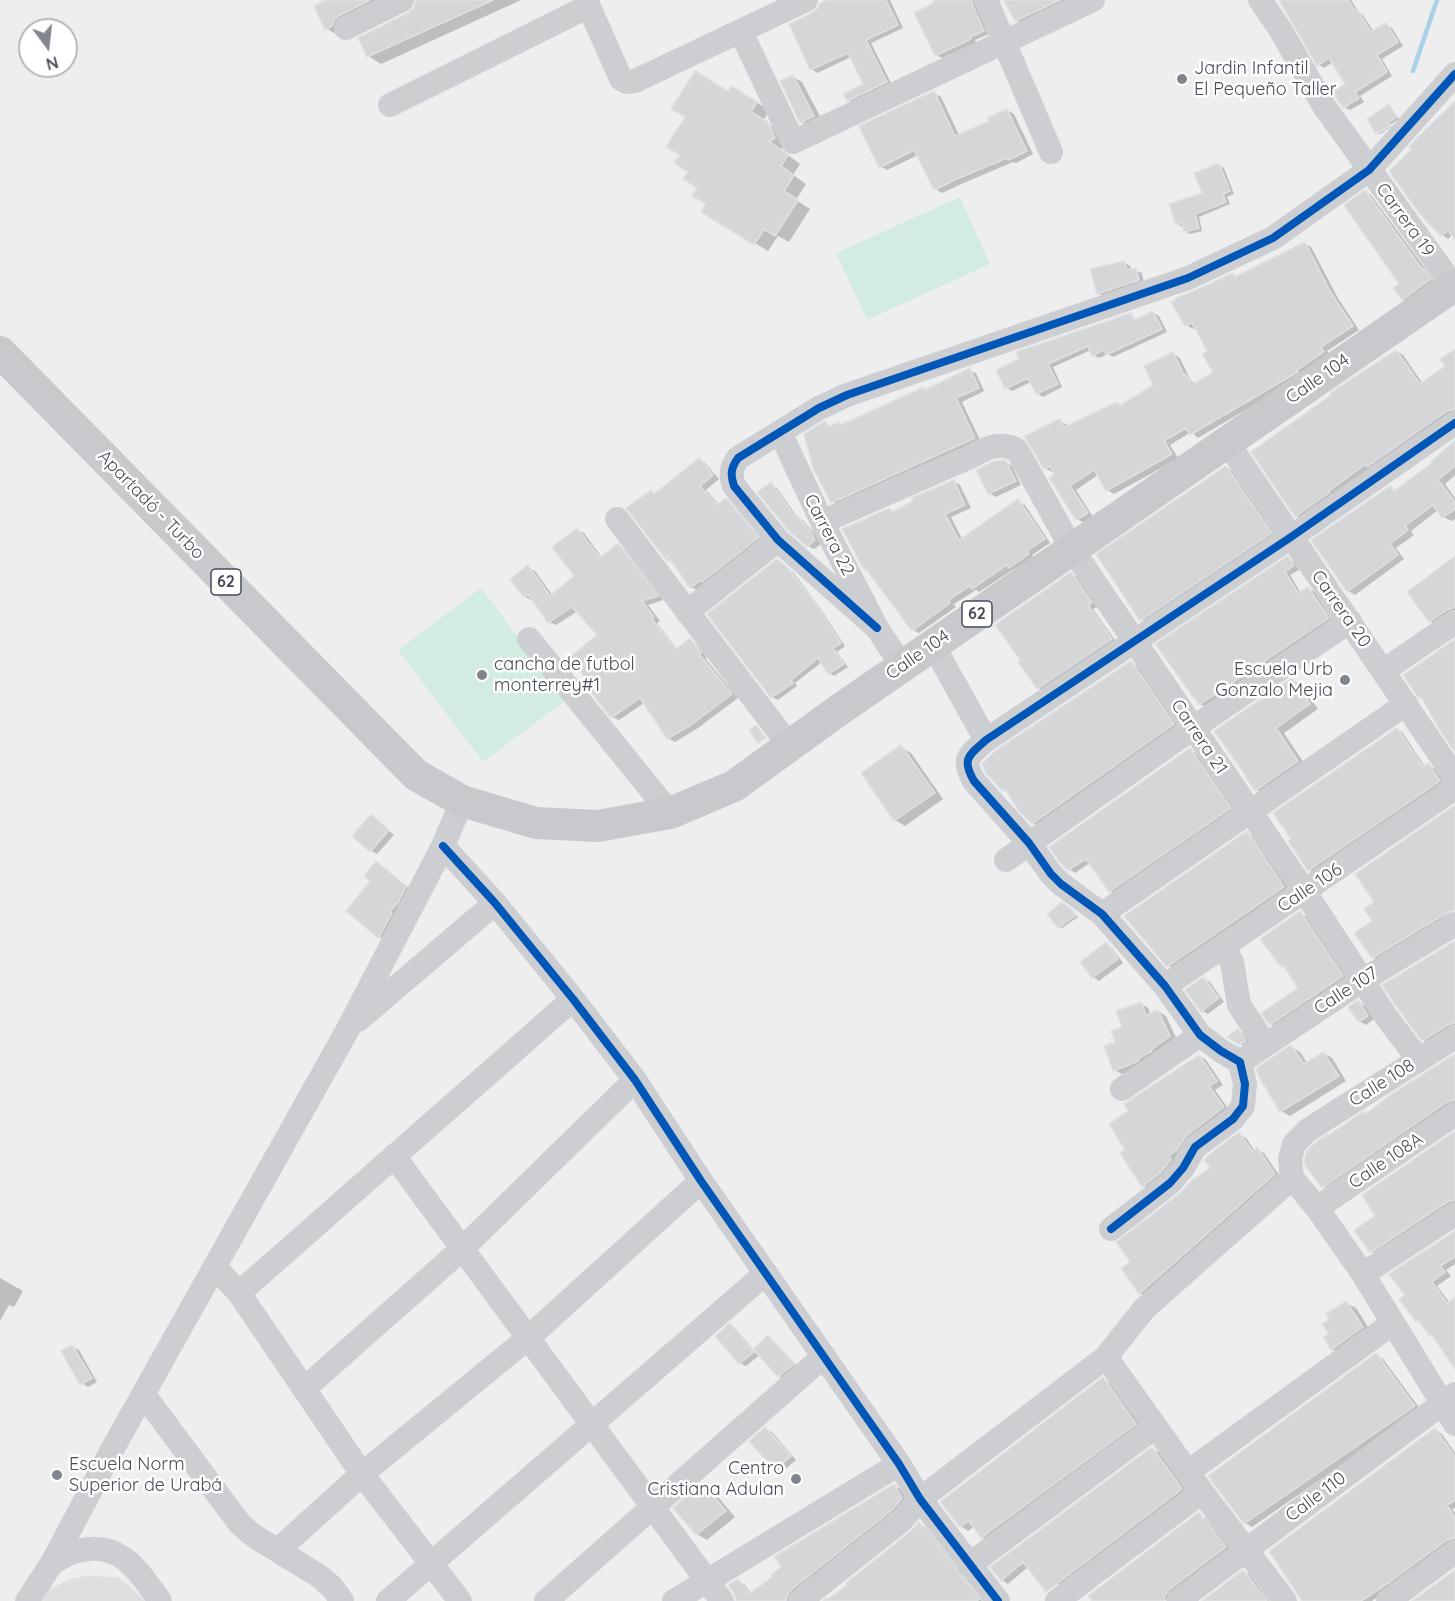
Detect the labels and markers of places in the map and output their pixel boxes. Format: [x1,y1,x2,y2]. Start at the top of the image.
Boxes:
place label: Jardin Infantil El Pequeño Taller [1194,58,1337,100]
marker: Jardin Infantil El Pequeño Taller [1175,72,1189,86]
place label: cancha de futbol monterrey#1 [494,654,635,696]
place label: Escuela Urb Gonzalo Mejia [1215,659,1333,702]
marker: cancha de futbol monterrey#1 [475,668,489,682]
marker: Escuela Urb Gonzalo Mejia [1338,673,1352,687]
place label: Escuela Norm Superior de Urabá [69,1454,222,1496]
place label: Centro Cristiana Adulan [647,1458,784,1500]
marker: Escuela Norm Superior de Urabá [50,1468,64,1482]
marker: Centro Cristiana Adulan [789,1472,803,1486]

